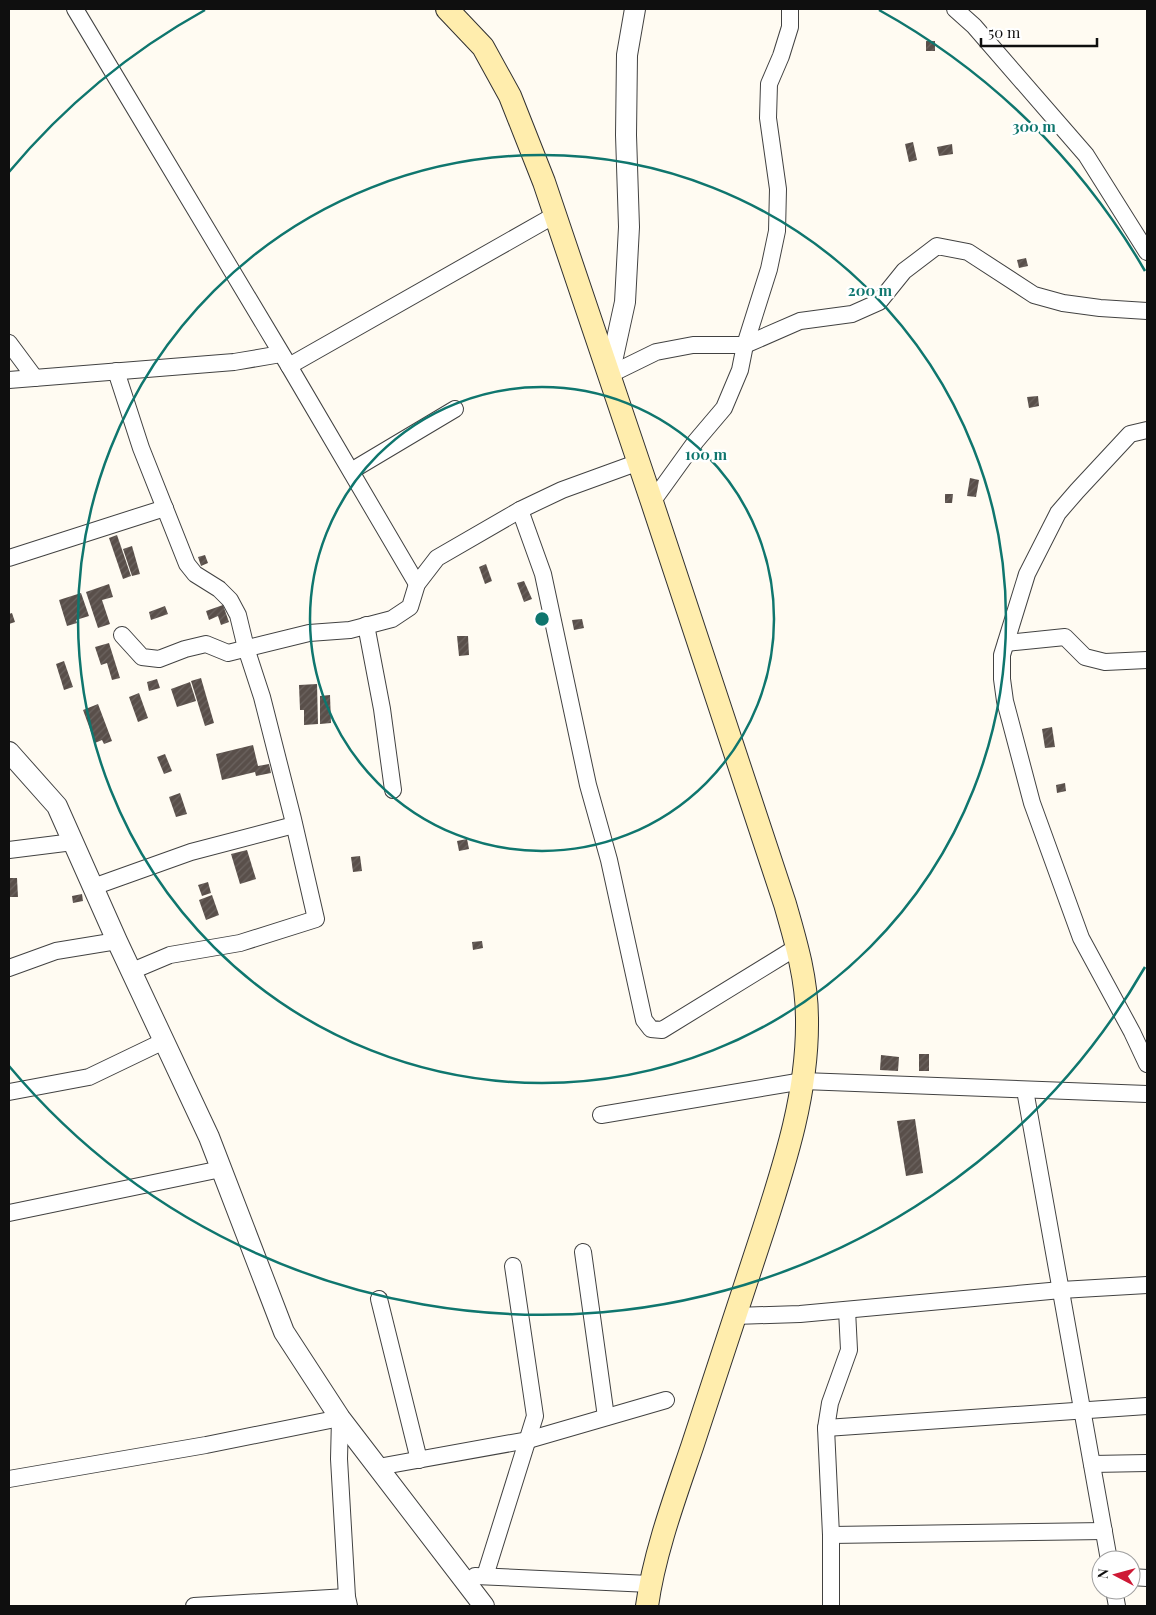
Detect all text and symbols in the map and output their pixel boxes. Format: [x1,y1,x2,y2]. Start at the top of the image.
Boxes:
scale bar [981,15,1097,47]
text: 50 m [988,22,1021,42]
text: 300 m [1012,116,1056,136]
text: 200 m [848,280,893,300]
text: 100 m [685,444,728,464]
centre of rings [533,610,551,628]
north arrow [1091,1550,1141,1600]
text: N [1093,1568,1113,1580]

